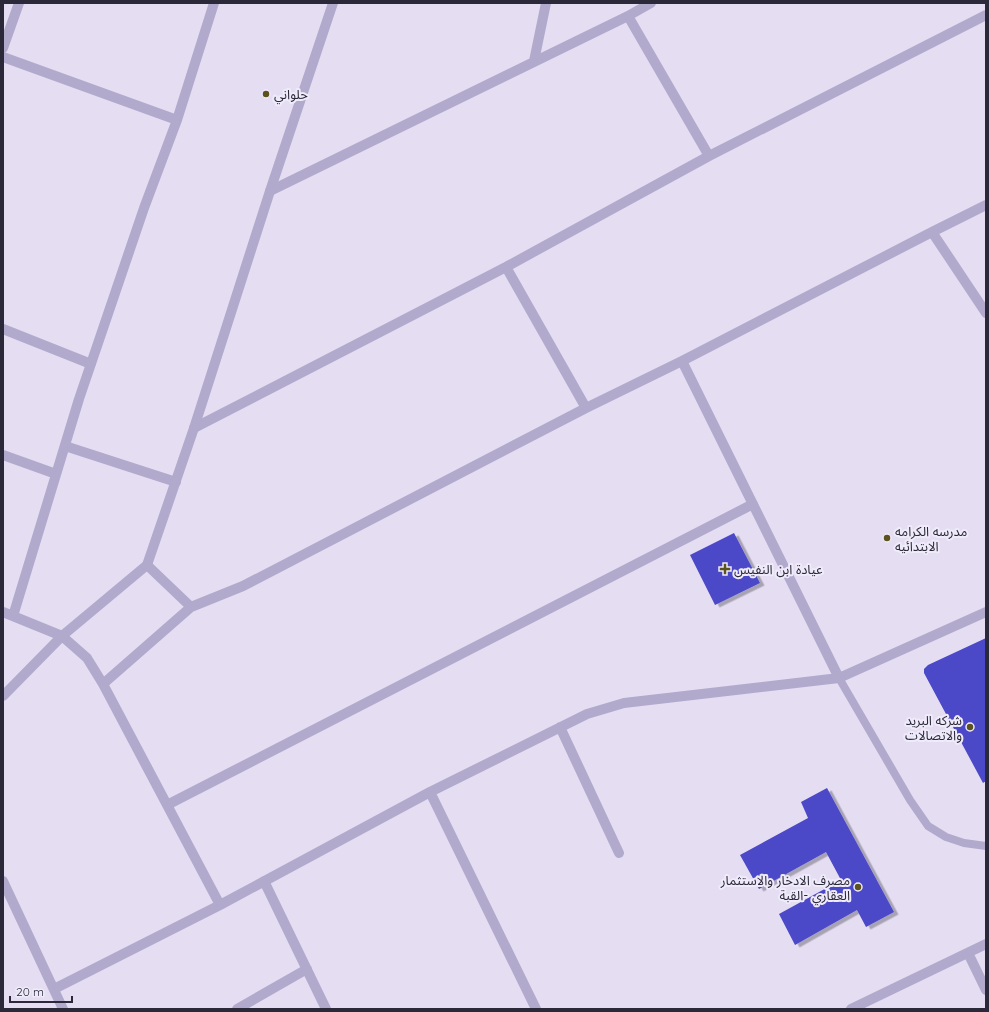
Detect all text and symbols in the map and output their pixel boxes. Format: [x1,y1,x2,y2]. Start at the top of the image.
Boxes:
place label: حلواني [274,86,308,105]
marker: حلواني [261,89,271,99]
place label: مدرسه الكرامه الابتدائيه [895,523,967,554]
marker: مدرسه الكرامه الابتدائيه [882,533,892,543]
place label: عيادة ابن النفيس [734,561,823,578]
marker: عيادة ابن النفيس [719,563,731,575]
place label: شركه البريد والاتصالات [905,712,962,743]
marker: شركه البريد والاتصالات [965,722,975,732]
place label: مصرف الادخار والاستثمار العقاري -القبة [720,872,850,906]
marker: مصرف الادخار والاستثمار العقاري -القبة [853,882,863,892]
scale bar [10,978,72,1004]
text: 20 m [16,984,44,999]

